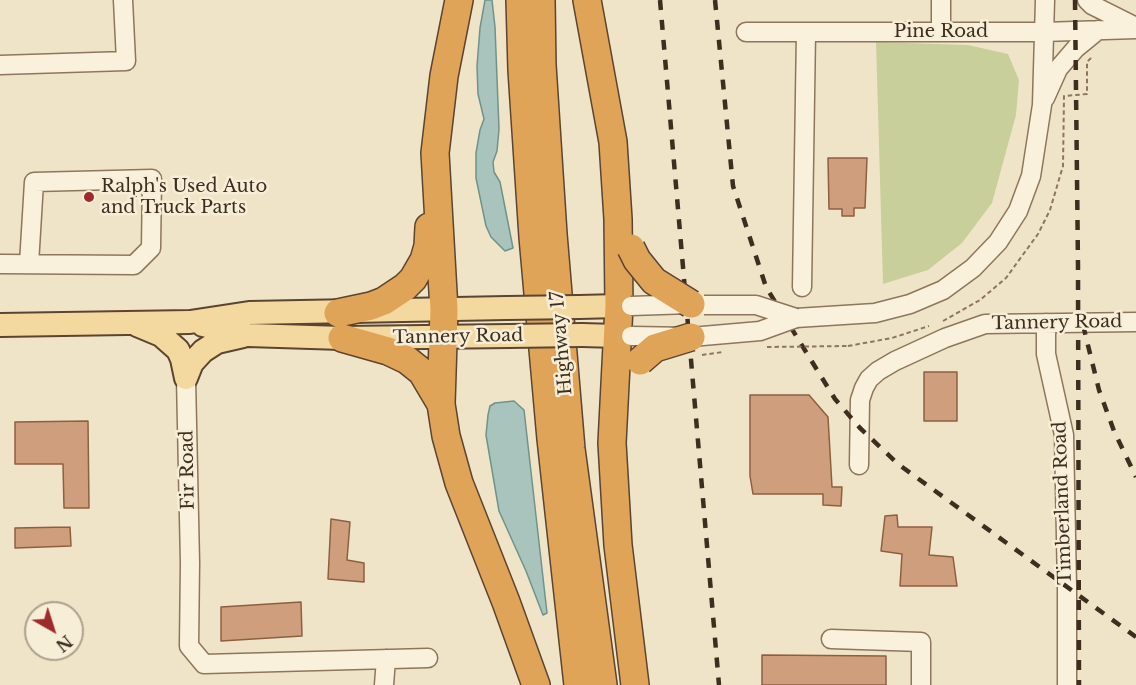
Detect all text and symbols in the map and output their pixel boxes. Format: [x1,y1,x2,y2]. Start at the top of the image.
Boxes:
street label: Pine Road [894,21,988,43]
place label: Ralph's Used Auto and Truck Parts [101,176,267,219]
marker: Ralph's Used Auto and Truck Parts [82,190,96,204]
street label: Highway 17 [547,290,577,396]
street label: Tannery Road [991,311,1123,335]
street label: Tannery Road [392,325,524,349]
street label: Timberland Road [1049,421,1077,585]
street label: Fir Road [177,430,199,510]
north arrow [24,601,84,661]
text: N [52,631,76,656]

